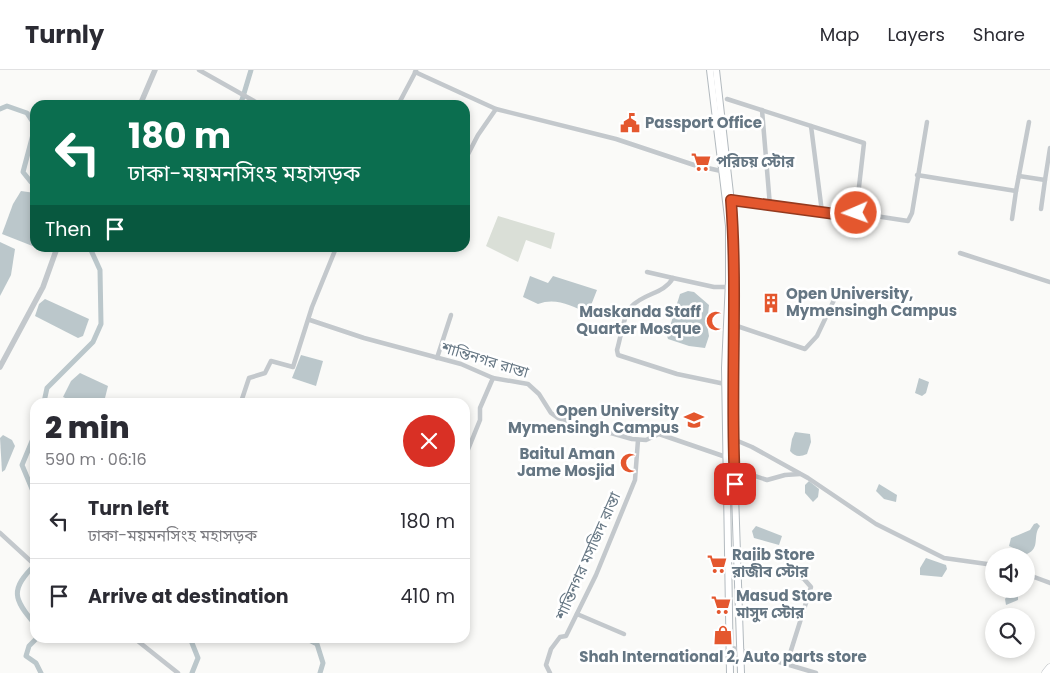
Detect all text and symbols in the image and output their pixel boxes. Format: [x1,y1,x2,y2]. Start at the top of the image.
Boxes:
text: Turnly [25,18,104,51]
text: Map [820,22,860,47]
text: Layers [888,22,945,47]
text: Share [973,22,1025,47]
text: 180 m [128,111,231,160]
public building icon: Passport Office [619,112,641,134]
place label: Passport Office [645,112,762,133]
icon: left [45,120,110,185]
supermarket icon: পরিচয় স্টোর [690,151,712,173]
place label: পরিচয় স্টোর [716,151,795,172]
text: ঢাকা-ময়মনসিংহ মহাসড়ক [128,158,361,189]
position arrow [829,186,881,238]
icon: arrive [101,215,129,243]
text: Then [45,216,91,243]
place label: Open University, Mymensingh Campus [786,283,957,321]
building icon: Open University, Mymensingh Campus [760,292,782,314]
place label: Maskanda Staff Quarter Mosque [576,301,702,339]
mosque icon: Maskanda Staff Quarter Mosque [705,310,727,332]
street label: শান্তিনগর রাস্তা [438,336,532,383]
place label: Open University Mymensingh Campus [508,400,680,438]
text: 2 min [45,406,130,449]
school or university icon: Open University Mymensingh Campus [683,409,705,431]
button: close [403,415,455,467]
place label: Baitul Aman Jame Mosjid [517,443,615,481]
text: 590 m · 06:16 [45,448,147,471]
mosque icon: Baitul Aman Jame Mosjid [619,452,641,474]
pin [714,463,756,505]
icon: arrive [721,470,749,498]
street label: শান্তিনগর মসজিদ রাস্তা [550,488,626,624]
text: Turn left [88,495,169,522]
icon: left [45,507,73,535]
text: 180 m [400,508,455,535]
text: ঢাকা-ময়মনসিংহ মহাসড়ক [88,524,257,547]
place label: Rajib Store রাজীব স্টোর [731,544,815,582]
map controls [985,548,1035,658]
button: sound [985,548,1035,598]
supermarket icon: Rajib Store রাজীব স্টোর [706,553,728,575]
icon: arrive [45,582,73,610]
text: Arrive at destination [88,583,289,610]
text: 410 m [400,583,455,610]
place label: Masud Store মাসুদ স্টোর [735,585,832,623]
supermarket icon: Masud Store মাসুদ স্টোর [710,594,732,616]
button: search [985,608,1035,658]
shop icon: Shah International 2, Auto parts store [712,624,734,646]
place label: Shah International 2, Auto parts store [579,646,867,667]

